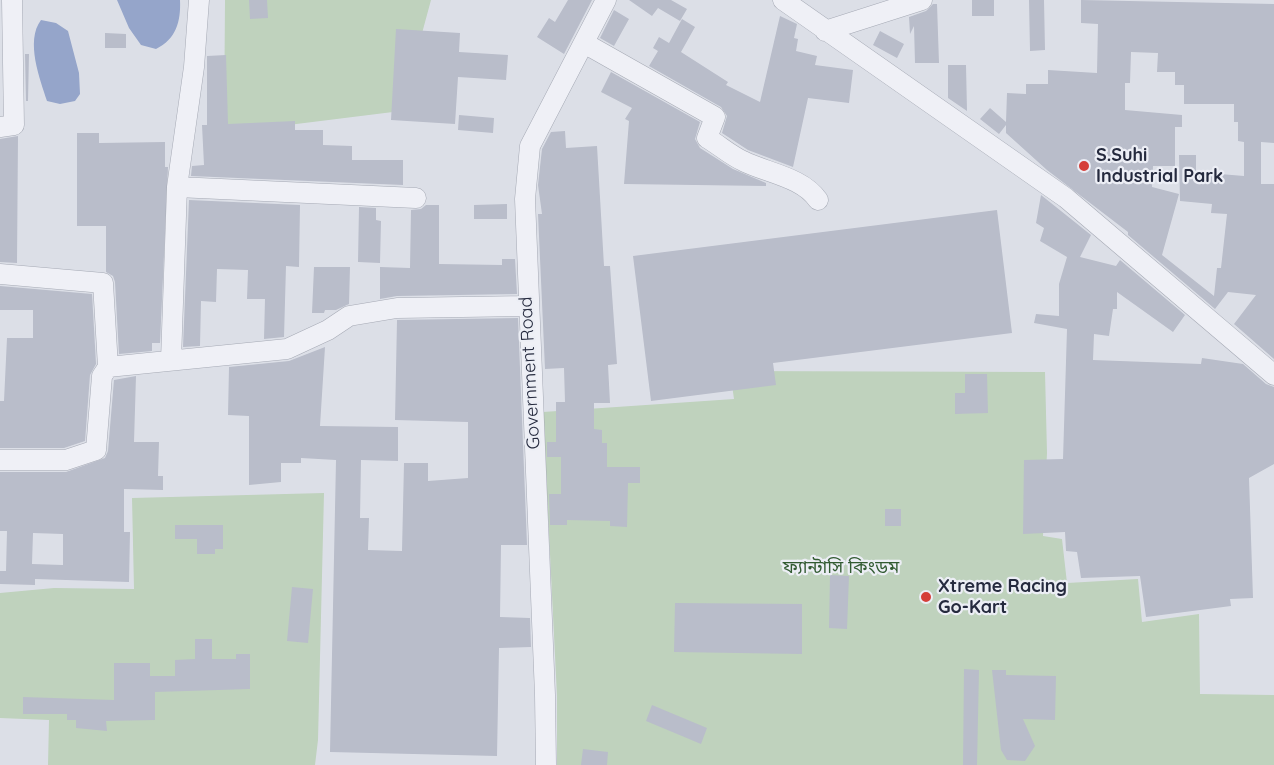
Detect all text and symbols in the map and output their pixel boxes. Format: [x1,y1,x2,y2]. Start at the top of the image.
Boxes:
place label: S.Suhi Industrial Park [1096,145,1223,188]
marker: S.Suhi Industrial Park [1077,159,1091,173]
street label: Government Road [515,296,545,450]
park label: ফ্যান্টাসি কিংডম [783,557,899,579]
place label: Xtreme Racing Go-Kart [938,576,1067,618]
marker: Xtreme Racing Go-Kart [919,590,933,604]

